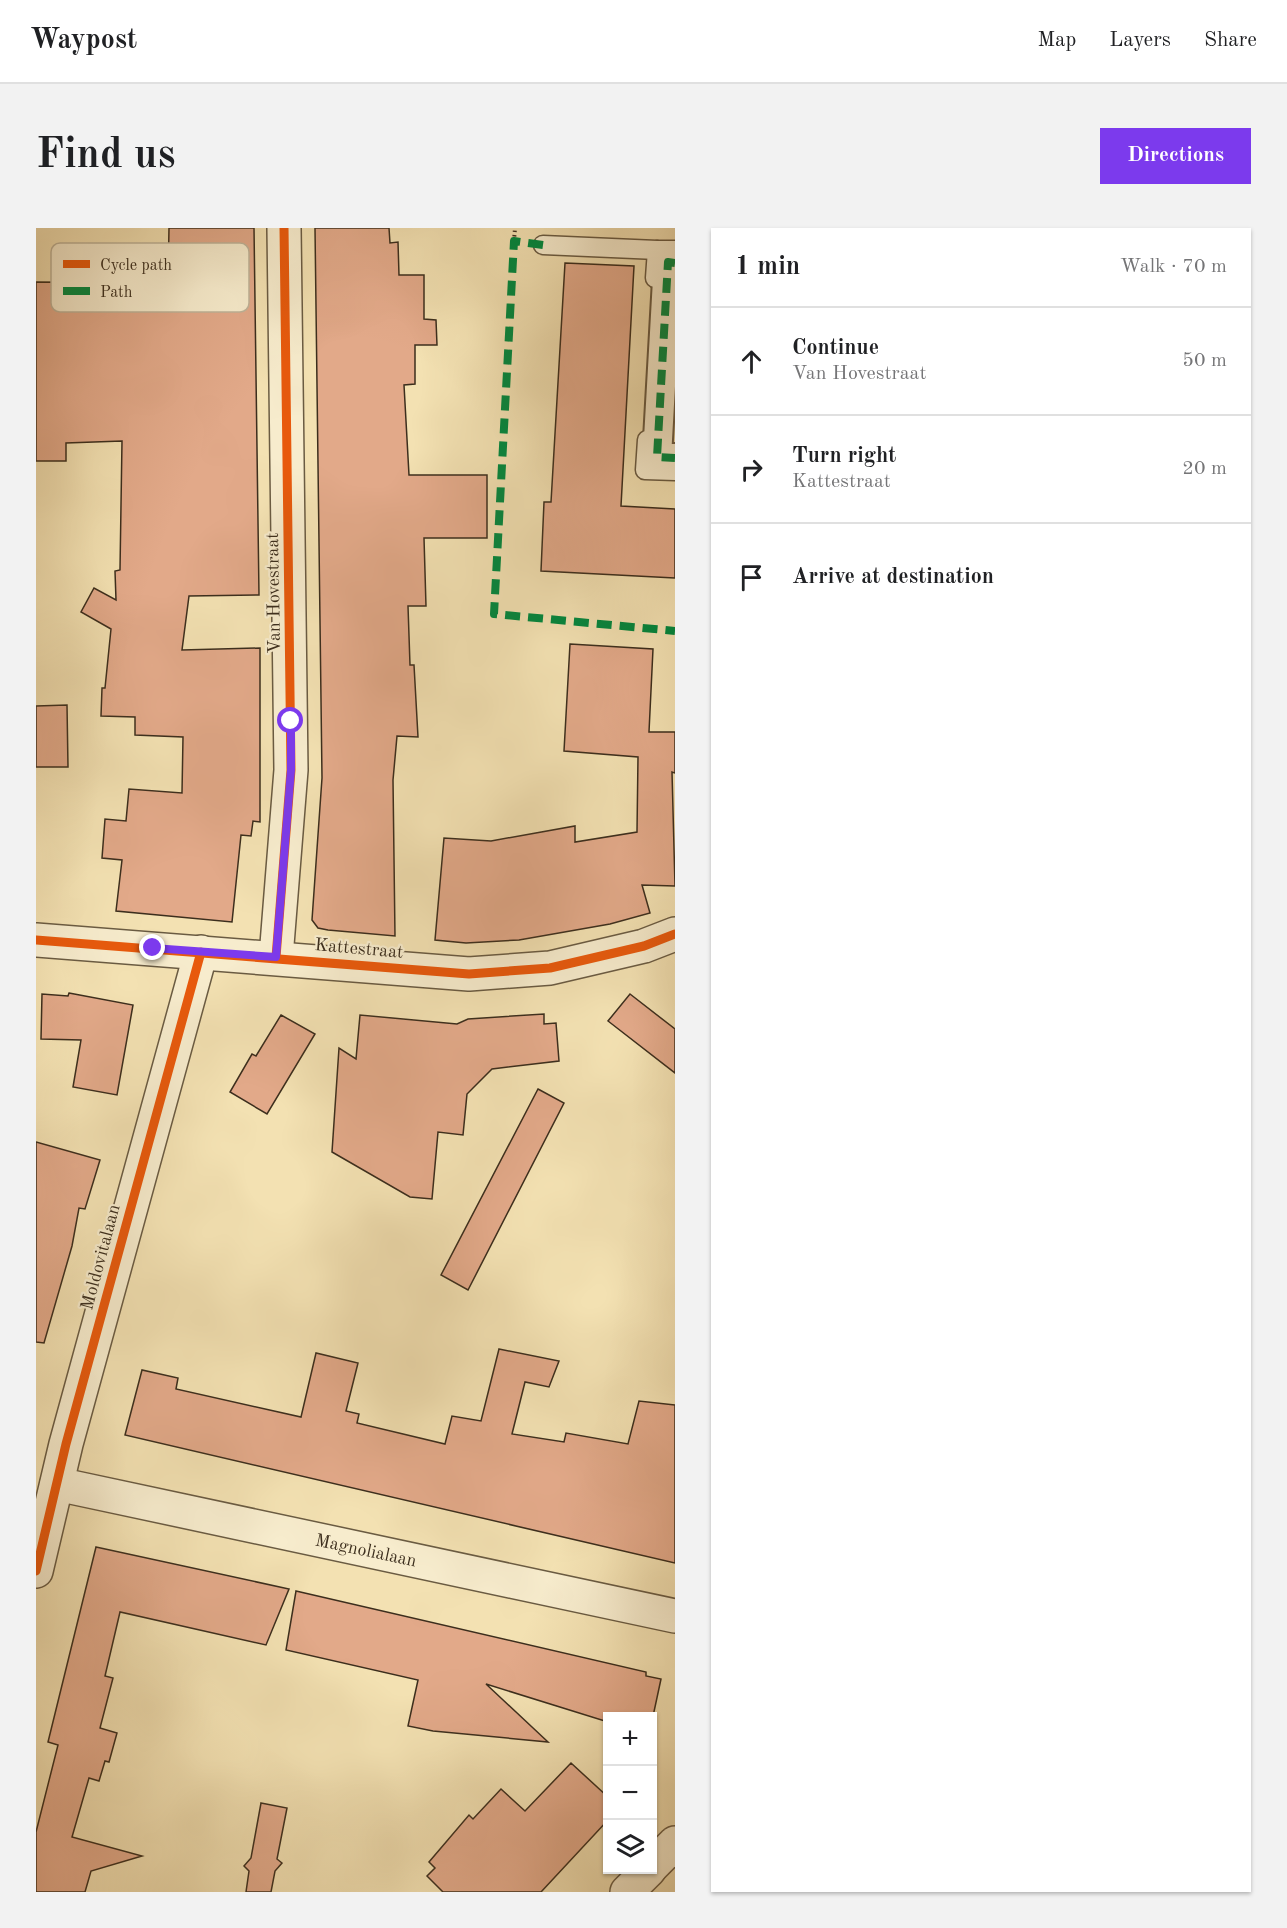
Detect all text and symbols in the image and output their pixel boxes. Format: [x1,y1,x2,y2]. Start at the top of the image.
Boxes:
text: Waypost [30,27,137,55]
text: Map [1037,30,1076,51]
text: Layers [1109,30,1171,51]
text: Share [1204,30,1257,51]
button: Directions [1100,128,1251,184]
text: Find us [36,135,175,177]
legend [51,243,249,312]
text: 1 min [735,254,800,280]
text: Walk · 70 m [1120,257,1227,277]
text: Cycle path [100,258,172,274]
text: Path [100,285,133,301]
text: Continue [792,337,879,359]
icon: ahead [735,345,768,378]
text: 50 m [1182,351,1227,371]
text: Van Hovestraat [792,364,926,384]
text: Turn right [792,445,896,467]
icon: right [735,453,768,486]
text: 20 m [1182,459,1227,479]
text: Kattestraat [792,472,891,492]
street label: Van Hovestraat [264,532,284,654]
icon: arrive [735,561,768,594]
text: Arrive at destination [792,566,994,588]
route start [277,707,303,733]
route end [139,934,165,960]
street label: Kattestraat [314,936,404,962]
street label: Moldovitalaan [78,1202,124,1312]
street label: Magnolialaan [313,1531,418,1571]
map controls [603,1712,657,1874]
button: + [603,1712,657,1766]
button: − [603,1766,657,1820]
button: layers [603,1820,657,1874]

